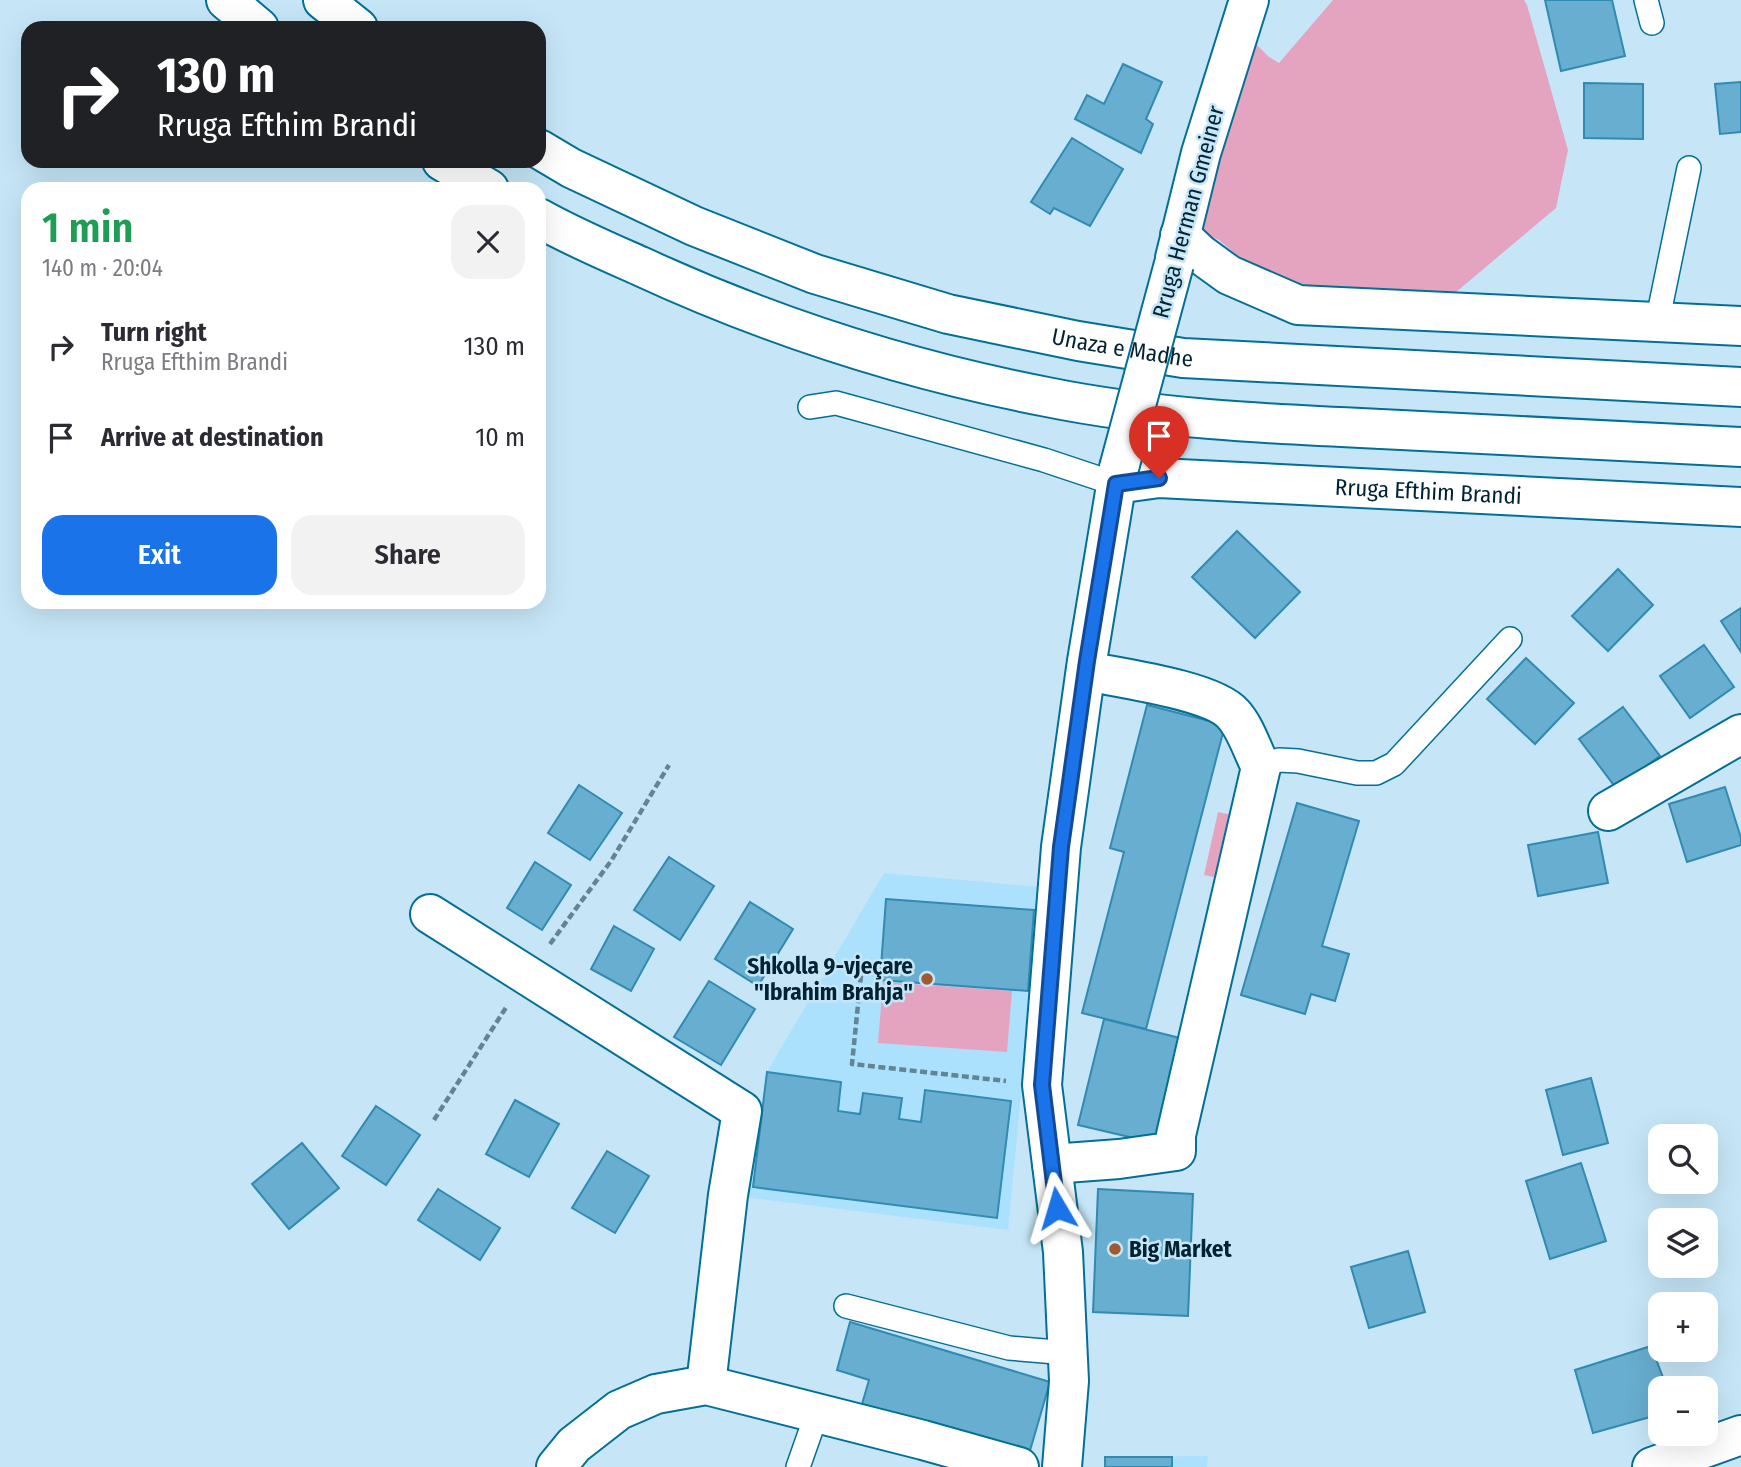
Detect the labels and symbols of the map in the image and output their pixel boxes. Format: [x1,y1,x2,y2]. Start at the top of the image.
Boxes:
street label: Rruga Herman Gmeiner [1146,103,1230,321]
street label: Unaza e Madhe [1049,322,1194,372]
pin [1129,406,1189,478]
street label: Rruga Efthim Brandi [1334,473,1522,510]
place label: Shkolla 9-vjeçare "Ibrahim Brahja" [747,952,913,1006]
marker: Shkolla 9-vjeçare "Ibrahim Brahja" [919,971,935,987]
position arrow [1020,1171,1094,1245]
place label: Big Market [1129,1235,1233,1263]
marker: Big Market [1107,1241,1123,1257]

